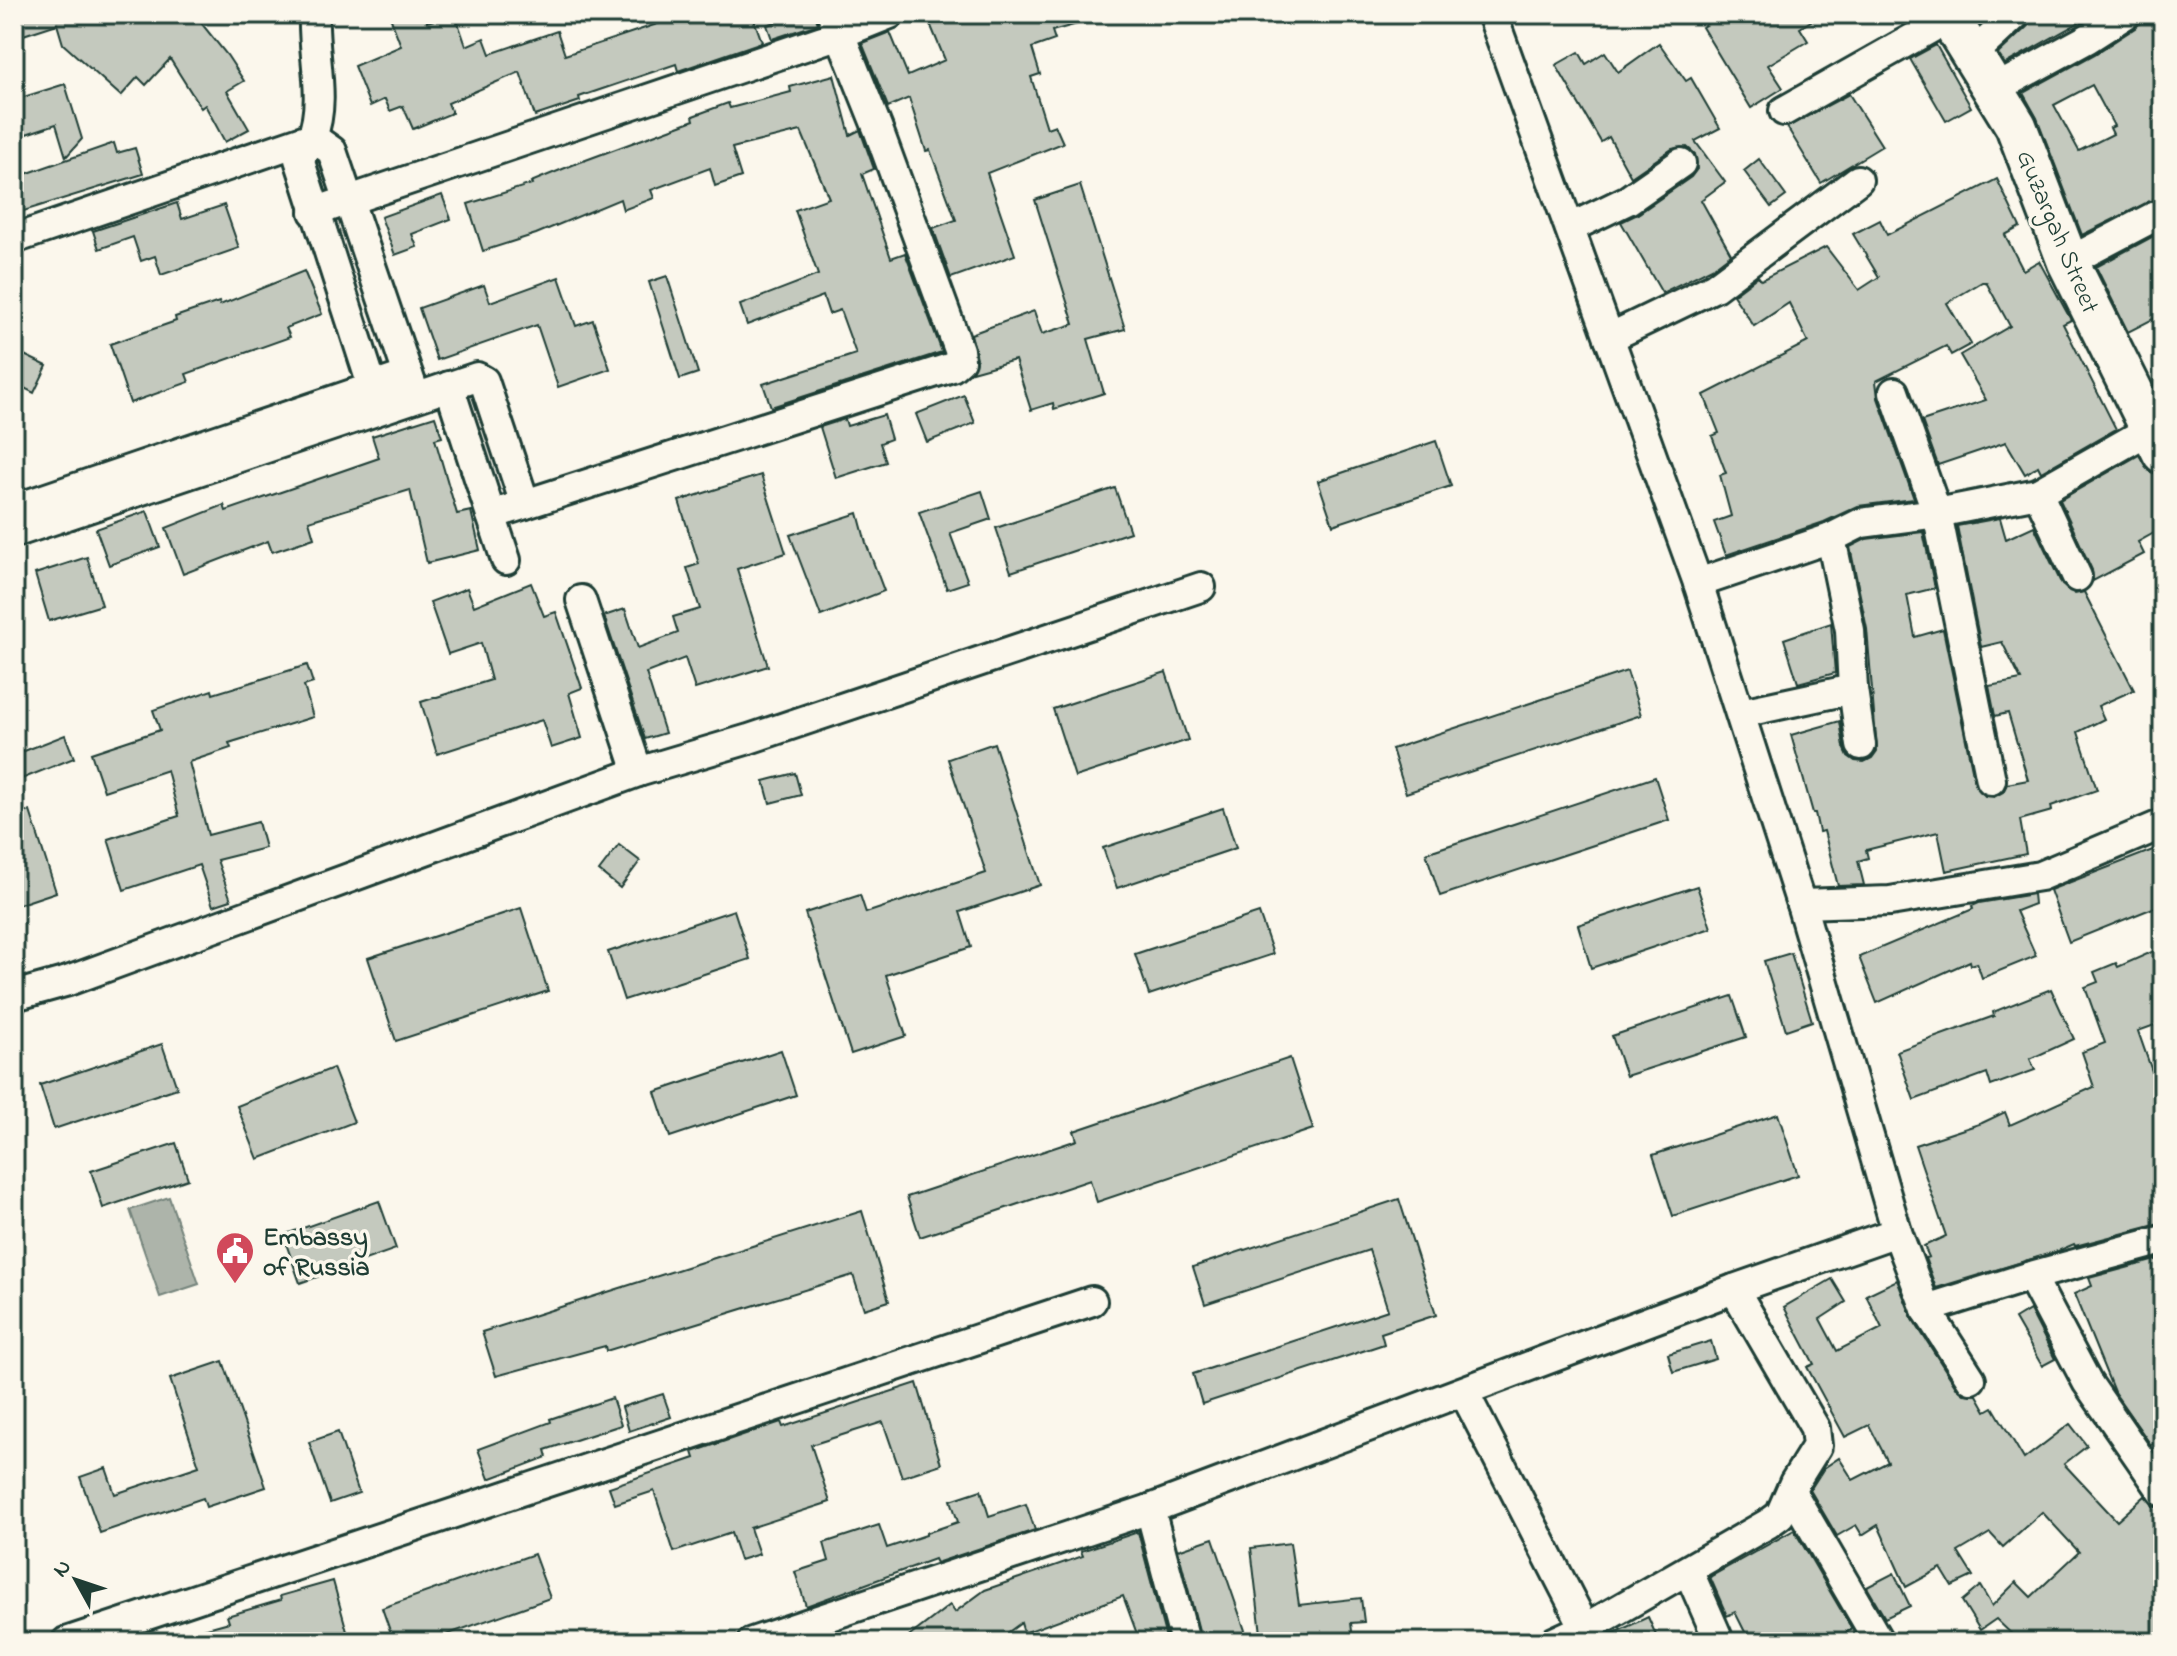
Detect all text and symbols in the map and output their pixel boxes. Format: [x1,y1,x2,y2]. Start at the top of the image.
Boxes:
street label: Guzargah Street [2005,145,2108,320]
place label: Embassy of Russia [263,1220,369,1288]
public building icon: Embassy of Russia [214,1230,256,1285]
north arrow [36,1540,116,1620]
text: N [46,1553,80,1585]

